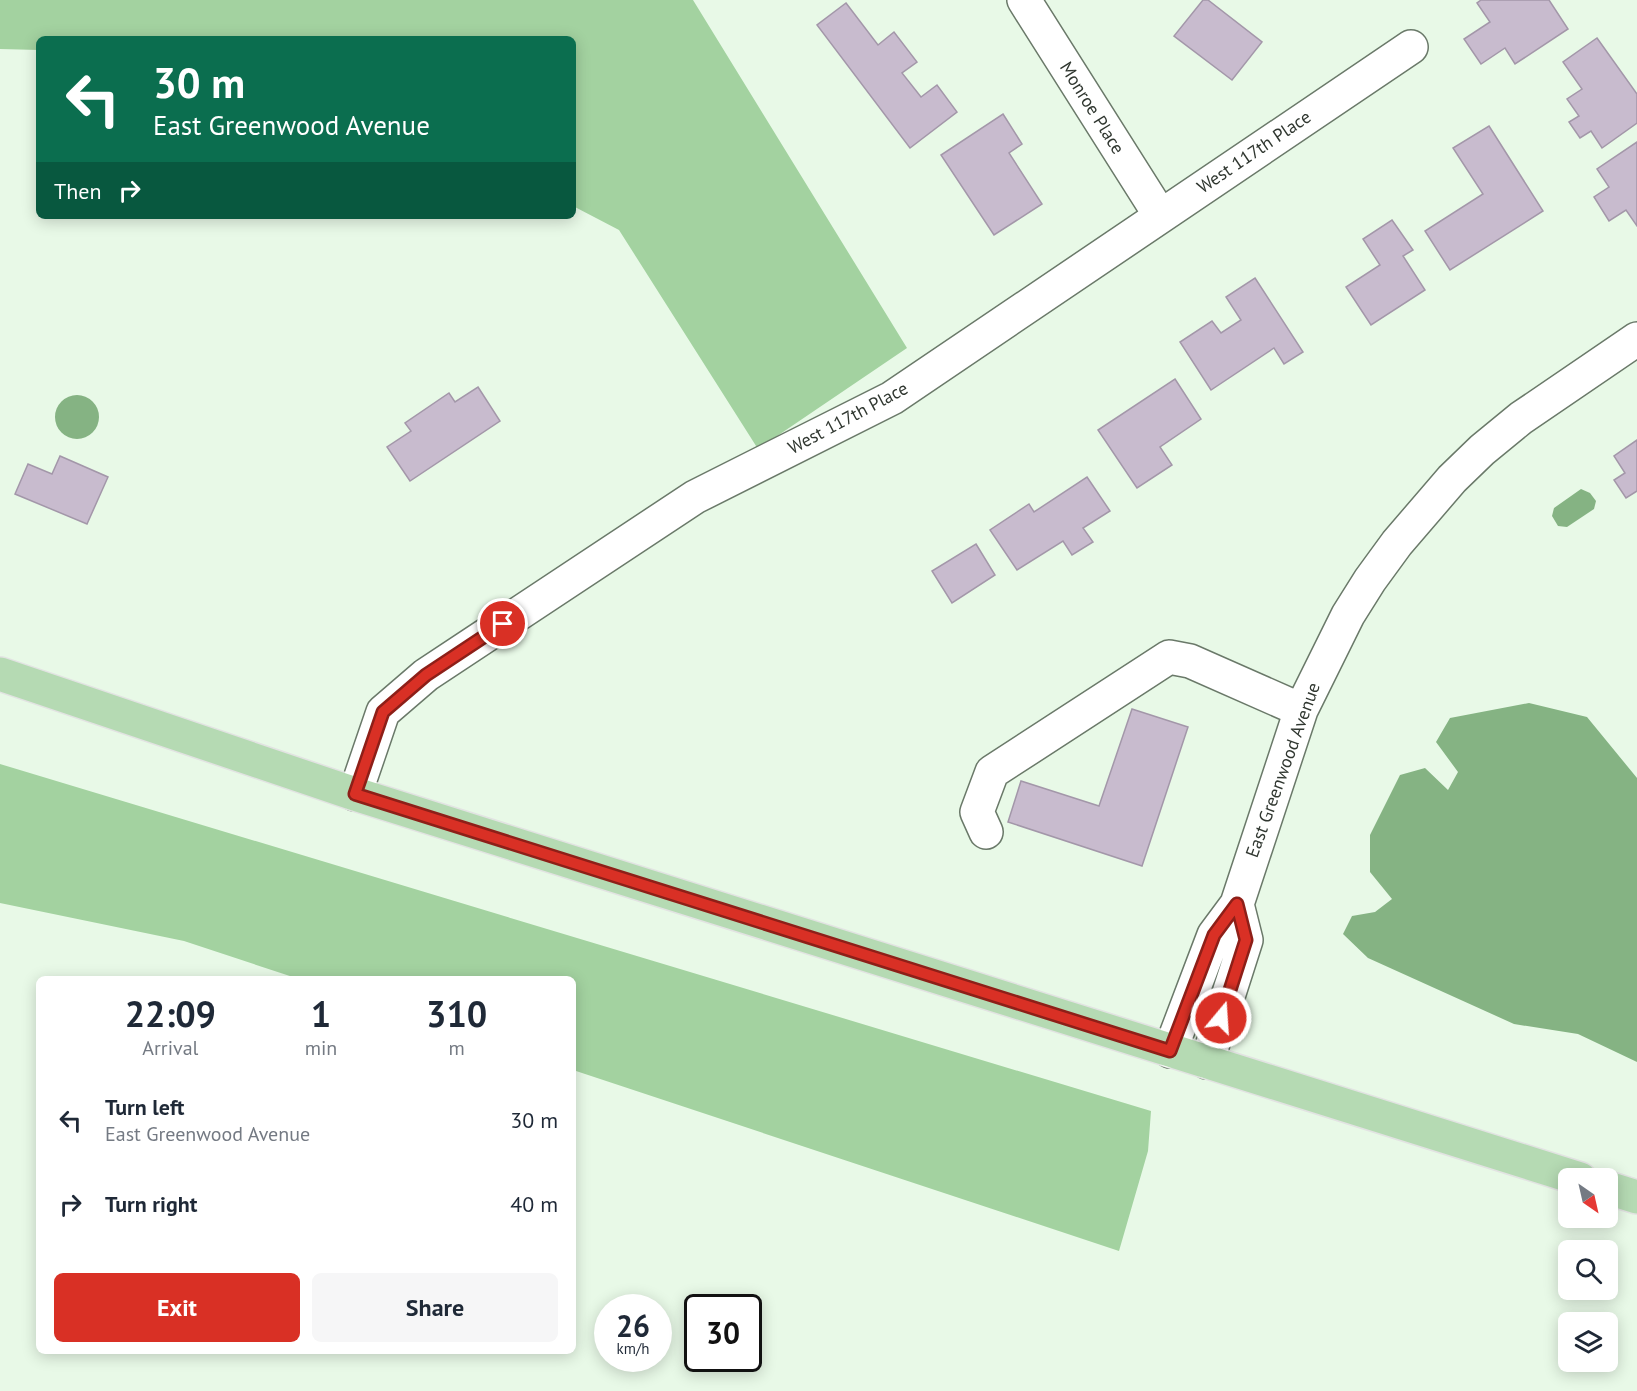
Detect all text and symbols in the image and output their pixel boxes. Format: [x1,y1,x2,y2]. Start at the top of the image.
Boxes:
text: 30 m [153,55,245,110]
street label: Monroe Place [1055,57,1130,158]
icon: left [54,60,132,138]
street label: West 117th Place [1192,105,1315,198]
text: East Greenwood Avenue [153,108,430,142]
icon: right [113,174,146,207]
text: Then [54,177,101,205]
street label: West 117th Place [784,376,912,459]
pin [477,598,528,649]
icon: arrive [486,607,519,640]
street label: East Greenwood Avenue [1240,679,1325,860]
position arrow [1189,986,1253,1050]
text: 22:09 [125,990,216,1037]
text: 1 [311,990,331,1037]
text: 310 [426,990,487,1037]
text: Arrival [142,1035,198,1061]
text: min [305,1035,337,1061]
text: m [449,1035,465,1061]
text: Turn left [105,1093,185,1121]
icon: left [54,1104,87,1137]
text: 30 m [510,1106,558,1134]
text: East Greenwood Avenue [105,1121,310,1147]
north arrow [1558,1168,1618,1228]
map controls [1558,1168,1618,1372]
icon: right [54,1188,87,1221]
text: Turn right [105,1190,197,1218]
text: 40 m [510,1190,558,1218]
button: search [1558,1240,1618,1300]
button: Exit [54,1273,300,1342]
button: Share [312,1273,558,1342]
speed limit sign: 30 [684,1294,762,1372]
text: 26 [616,1306,650,1345]
button: layers [1558,1312,1618,1372]
text: km/h [617,1339,649,1358]

